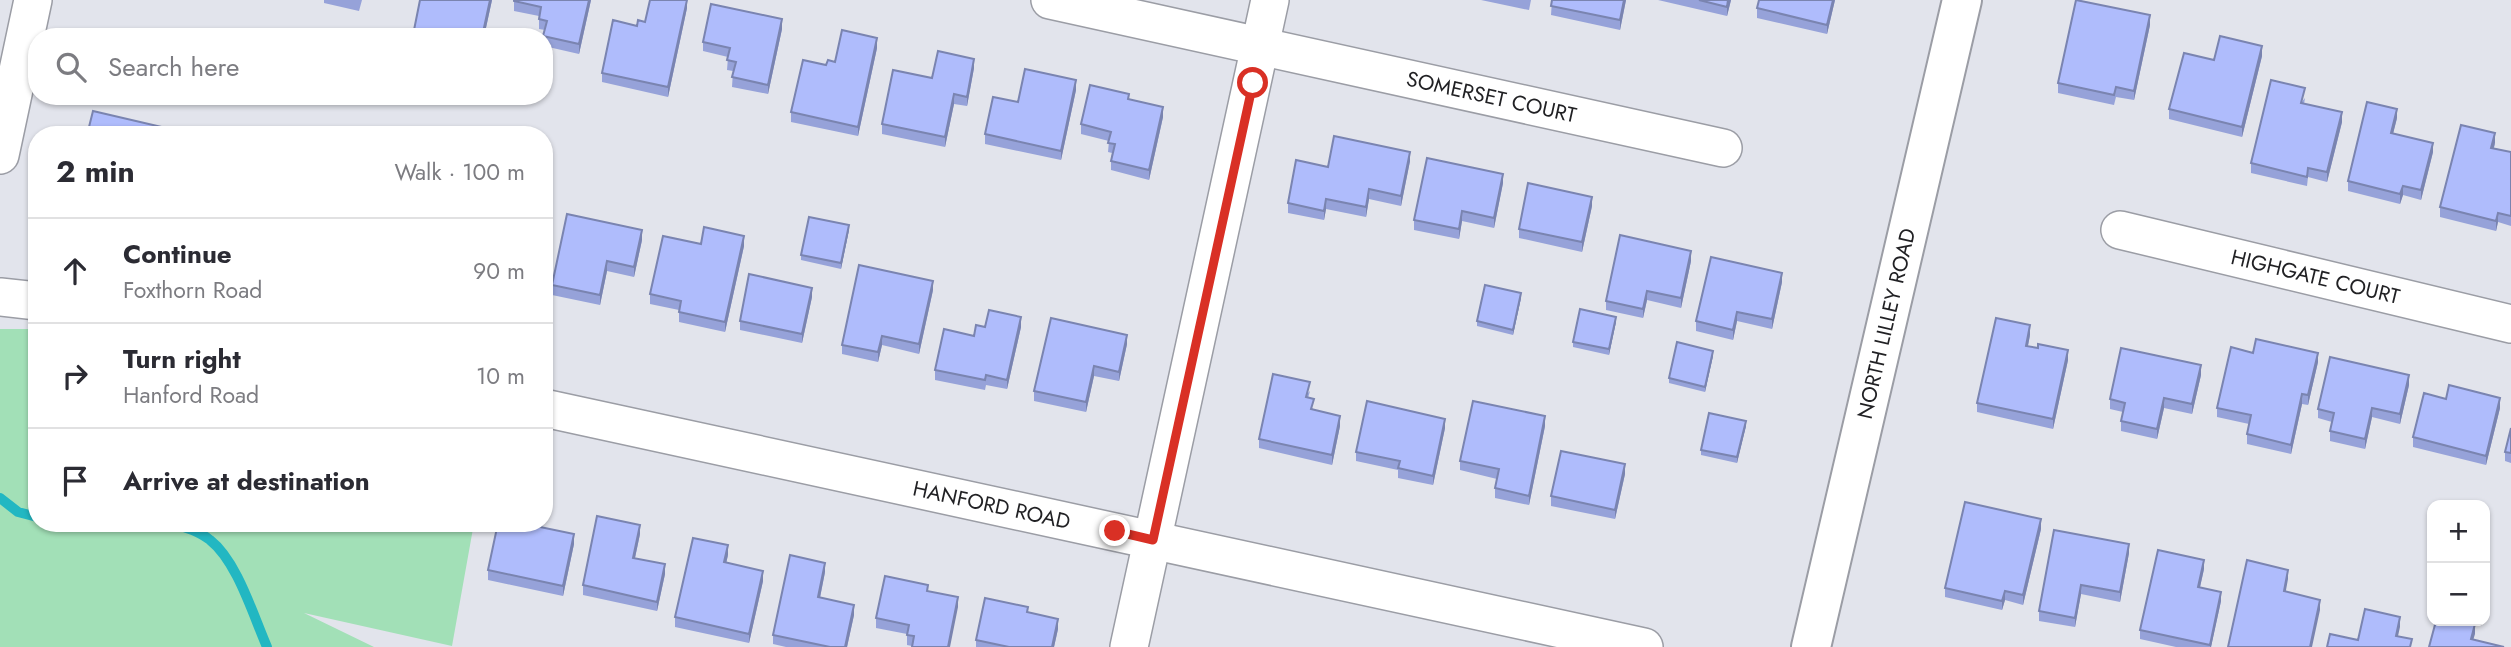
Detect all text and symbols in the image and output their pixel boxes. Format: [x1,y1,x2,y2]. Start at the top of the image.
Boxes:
search box [28,28,553,105]
icon: search [52,48,90,86]
text: Search here [108,48,240,86]
street label: SOMERSET COURT [1404,64,1580,130]
route start [1237,67,1268,98]
text: 2 min [56,150,135,193]
text: Walk · 100 m [395,155,525,189]
street label: NORTH LILLEY ROAD [1850,225,1923,422]
text: Continue [123,235,232,273]
street label: HIGHGATE COURT [2228,242,2403,312]
icon: ahead [56,252,94,290]
text: 90 m [473,254,525,288]
text: Foxthorn Road [123,273,262,307]
text: Turn right [123,340,241,378]
icon: right [56,357,94,395]
text: 10 m [476,359,525,393]
text: Hanford Road [123,378,259,412]
icon: arrive [56,462,94,500]
text: Arrive at destination [123,462,370,500]
street label: HANFORD ROAD [910,474,1073,537]
map controls [2427,500,2490,626]
button: + [2427,500,2490,563]
route end [1099,515,1130,546]
button: − [2427,563,2490,626]

